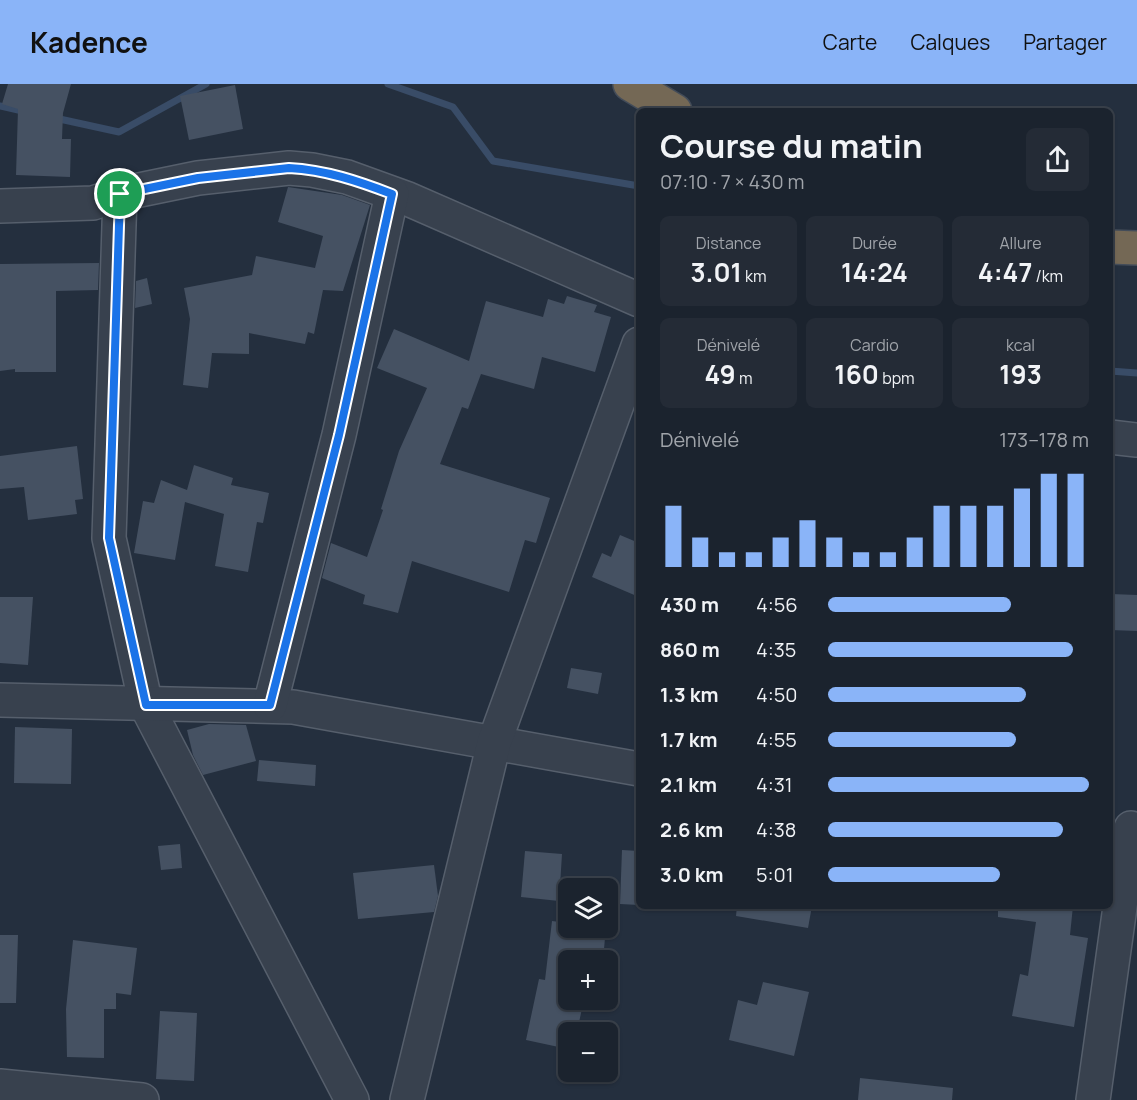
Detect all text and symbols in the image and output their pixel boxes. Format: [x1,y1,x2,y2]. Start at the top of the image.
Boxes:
text: Kadence [30,23,148,61]
text: Carte [823,28,877,56]
text: Calques [910,28,990,56]
text: Partager [1023,28,1107,56]
text: Course du matin [660,123,923,168]
button: share [1026,128,1089,191]
pin [94,168,145,219]
text: 07:10 · 7 × 430 m [660,168,805,195]
icon: arrive [103,177,136,210]
text: Distance [696,232,761,254]
text: Durée [852,232,897,254]
text: Allure [999,232,1042,254]
text: 3.01 [690,254,742,290]
text: 14:24 [841,254,908,290]
text: 4:47 [978,254,1032,290]
text: km [742,265,767,287]
text: /km [1032,265,1063,287]
text: Dénivelé [697,334,760,356]
text: Cardio [850,334,899,356]
text: kcal [1006,334,1035,356]
text: 49 [704,356,736,392]
text: 160 [834,356,879,392]
text: 193 [999,356,1042,392]
text: m [736,367,753,389]
text: bpm [879,367,915,389]
text: Dénivelé [660,426,739,453]
text: 173–178 m [999,426,1089,453]
text: 430 m [660,591,719,618]
text: 4:56 [756,591,798,618]
text: 860 m [660,636,720,663]
text: 4:35 [756,636,796,663]
text: 1.3 km [660,681,718,708]
text: 4:50 [756,681,798,708]
text: 1.7 km [660,726,717,753]
text: 4:55 [756,726,797,753]
text: 2.1 km [660,771,717,798]
text: 4:31 [756,771,793,798]
text: 2.6 km [660,816,723,843]
text: 4:38 [756,816,796,843]
text: 3.0 km [660,861,724,888]
text: 5:01 [756,861,794,888]
map controls [558,878,618,1082]
button: layers [558,878,618,938]
button: + [558,950,618,1010]
button: − [558,1022,618,1082]

